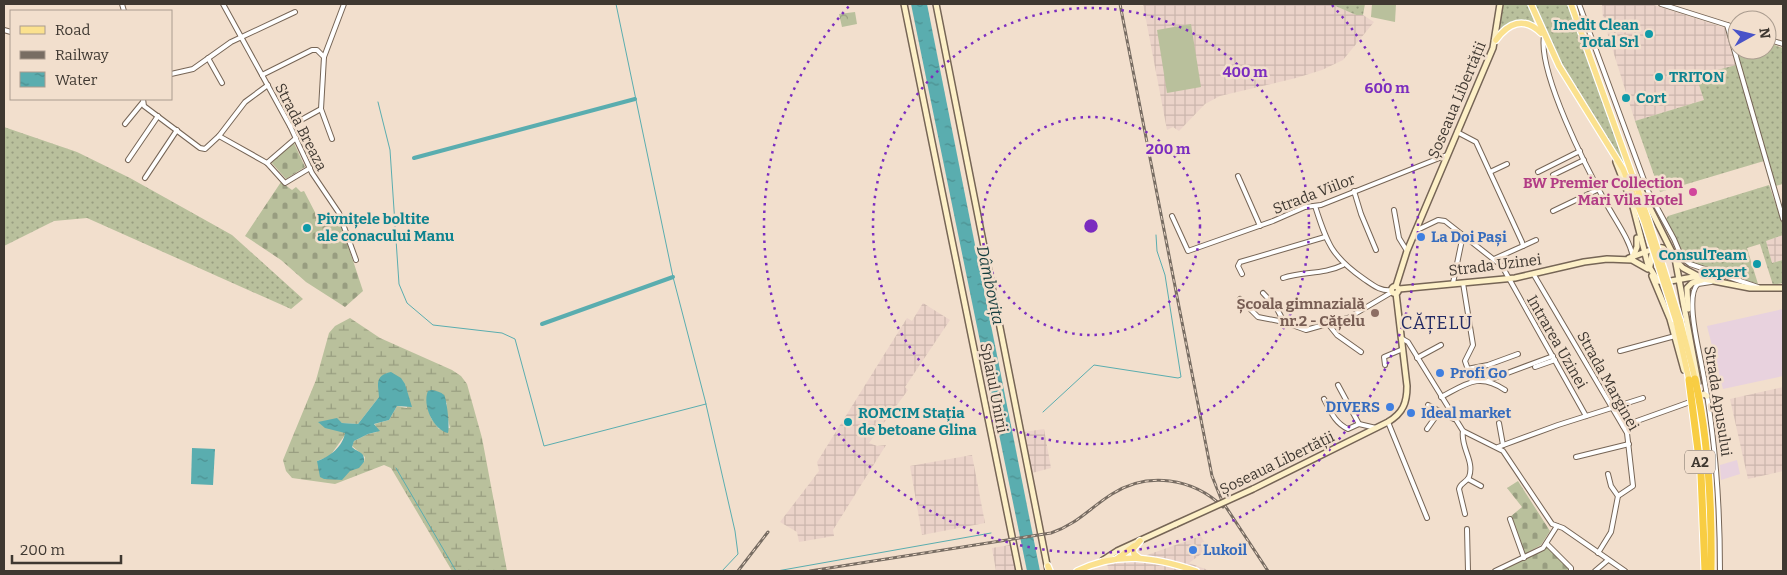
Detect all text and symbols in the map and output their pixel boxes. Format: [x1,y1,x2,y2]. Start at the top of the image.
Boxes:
legend [10,10,172,100]
north arrow [1727,10,1777,60]
place label: Inedit Clean Total Srl [1553,16,1639,51]
text: Road [55,21,90,39]
text: N [1755,27,1774,40]
marker: Inedit Clean Total Srl [1643,28,1655,40]
street label: Șoseaua Libertății [1424,38,1491,162]
text: Railway [55,46,109,64]
text: 400 m [1222,63,1268,81]
place label: TRITON [1669,68,1725,86]
text: Water [55,71,98,89]
marker: TRITON [1653,71,1665,83]
text: 600 m [1365,79,1410,97]
street label: Strada Breaza [271,80,331,174]
place label: Cort [1636,89,1667,107]
marker: Cort [1620,92,1632,104]
text: 200 m [1146,140,1191,158]
street label: Strada Viilor [1270,170,1358,218]
place label: BW Premier Collection Mari Vila Hotel [1523,174,1683,209]
marker: BW Premier Collection Mari Vila Hotel [1687,186,1699,198]
place label: Pivnițele boltite ale conacului Manu [317,210,455,245]
centre of rings [1082,217,1100,235]
marker: Pivnițele boltite ale conacului Manu [301,222,313,234]
place label: La Doi Pași [1431,228,1507,247]
marker: La Doi Pași [1415,231,1427,243]
water label: Dâmbovița [972,244,1008,327]
place label: ConsulTeam expert [1658,246,1748,281]
street label: Strada Uzinei [1448,250,1543,280]
marker: ConsulTeam expert [1751,258,1763,270]
street label: Intrarea Uzinei [1523,292,1591,392]
place label: Școala gimnazială nr.2 - Cățelu [1237,295,1366,331]
marker: Școala gimnazială nr.2 - Cățelu [1369,307,1381,319]
district label: CĂȚELU [1401,312,1473,335]
street label: Strada Marginei [1573,328,1643,434]
street label: Splaiul Unirii [976,341,1012,435]
street label: Strada Apusului [1700,344,1736,458]
place label: Profi Go [1450,364,1507,382]
marker: Profi Go [1434,367,1446,379]
place label: DIVERS [1326,398,1380,416]
marker: DIVERS [1384,401,1396,413]
place label: ROMCIM Stația de betoane Glina [858,404,977,439]
place label: Ideal market [1421,404,1512,422]
marker: Ideal market [1405,407,1417,419]
marker: ROMCIM Stația de betoane Glina [842,416,854,428]
street label: Șoseaua Libertății [1217,427,1338,499]
road number: A2 [1685,451,1715,474]
scale bar [12,532,121,564]
text: 200 m [20,541,65,559]
place label: Lukoil [1203,541,1248,559]
marker: Lukoil [1187,544,1199,556]

